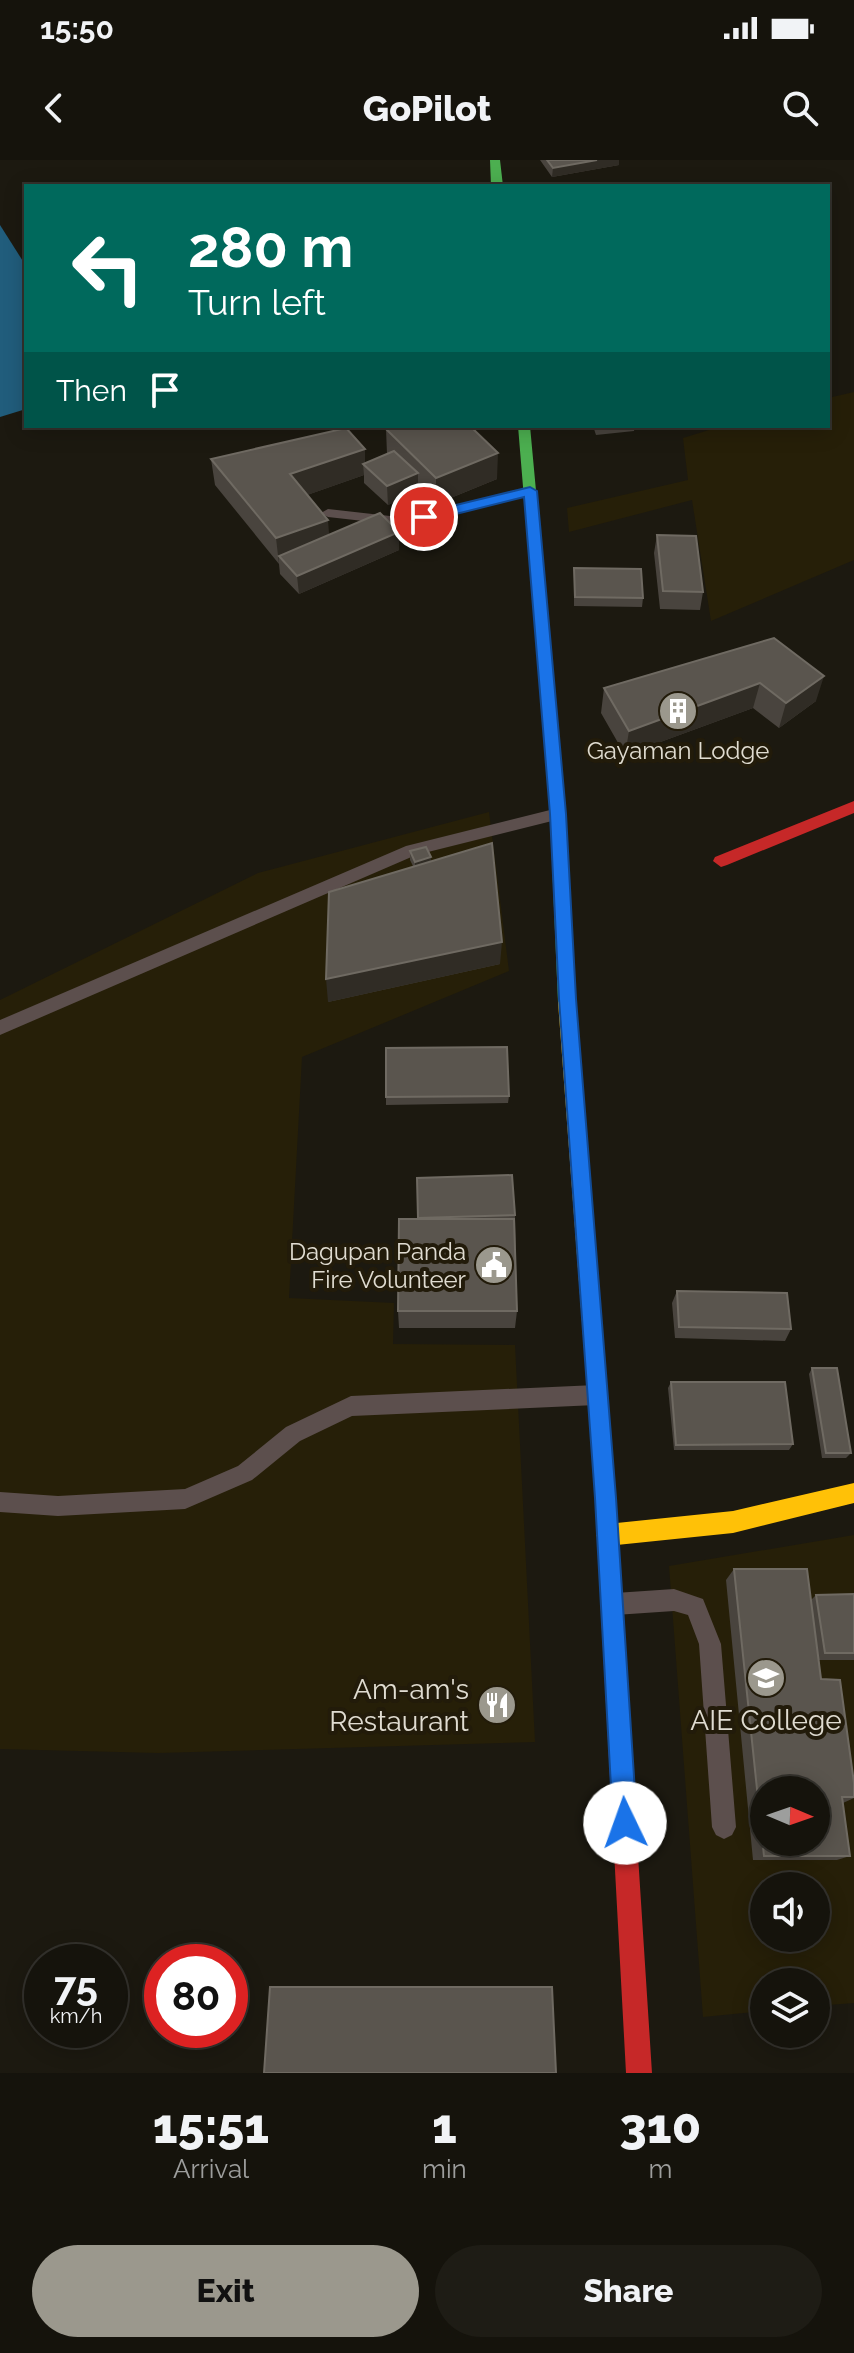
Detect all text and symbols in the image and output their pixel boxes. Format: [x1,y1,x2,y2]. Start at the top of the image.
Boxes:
text: 15:50 [40,11,114,46]
icon: back [32,86,76,130]
icon: search [778,86,822,130]
text: GoPilot [363,87,491,129]
text: 280 m [188,214,353,280]
icon: left [56,216,160,320]
text: Turn left [188,281,326,323]
icon: arrive [143,368,187,412]
text: Then [56,373,127,408]
pin [390,483,458,551]
icon: arrive [402,495,446,539]
building icon: Gayaman Lodge [657,690,699,732]
place label: Gayaman Lodge [587,736,769,765]
place label: Dagupan Panda Fire Volunteer [289,1237,467,1294]
public building icon: Dagupan Panda Fire Volunteer [473,1244,515,1286]
school or university icon: AIE College [745,1657,787,1699]
place label: Am-am's Restaurant [329,1673,470,1738]
restaurant icon: Am-am's Restaurant [476,1684,518,1726]
place label: AIE College [690,1704,842,1737]
north arrow [750,1776,830,1856]
map controls [750,1776,830,2048]
position arrow [583,1781,667,1865]
button: sound [750,1872,830,1952]
speed limit sign: 80 [144,1944,248,2048]
text: 75 [54,1962,98,2009]
button: layers [750,1968,830,2048]
text: km/h [50,2004,102,2028]
text: 15:51 [153,2098,269,2154]
text: 1 [432,2098,457,2154]
text: 310 [620,2098,701,2154]
text: Arrival [173,2154,249,2184]
text: min [422,2154,467,2184]
text: m [648,2154,672,2184]
button: Exit [32,2245,419,2337]
button: Share [435,2245,822,2337]

